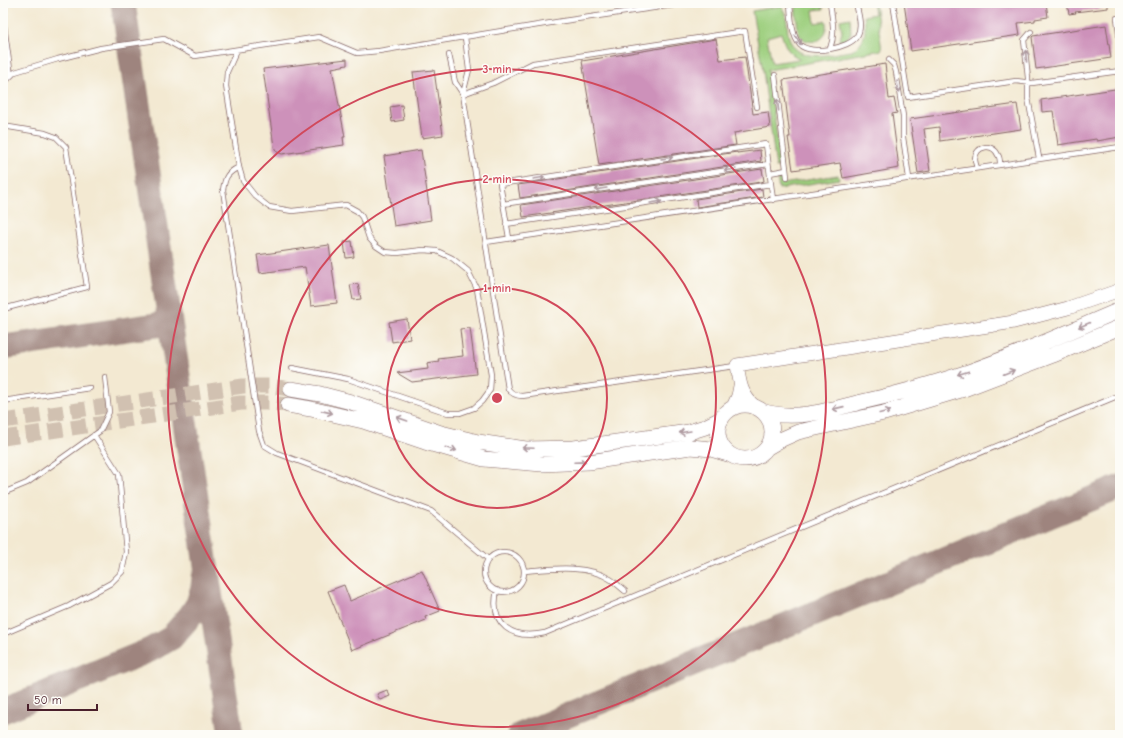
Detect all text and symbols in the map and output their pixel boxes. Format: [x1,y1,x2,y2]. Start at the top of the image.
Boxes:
one-way arrow [794,35,803,46]
one-way arrow [1022,50,1029,63]
text: 3 min [482,62,512,76]
one-way arrow [895,80,903,93]
one-way arrow [775,99,782,112]
one-way arrow [660,154,673,162]
one-way arrow [724,166,737,174]
text: 2 min [482,172,512,186]
one-way arrow [532,174,545,182]
one-way arrow [595,185,608,193]
one-way arrow [649,198,662,206]
text: 1 min [483,281,511,295]
one-way arrow [1079,322,1091,329]
one-way arrow [1002,367,1014,375]
one-way arrow [957,370,970,377]
centre of rings [490,391,504,405]
one-way arrow [832,404,845,412]
one-way arrow [878,408,891,415]
one-way arrow [320,409,333,417]
one-way arrow [396,415,408,423]
one-way arrow [678,428,691,436]
one-way arrow [522,445,535,452]
one-way arrow [445,446,458,454]
one-way arrow [573,459,586,466]
scale bar [28,686,97,712]
text: 50 m [34,693,62,707]

